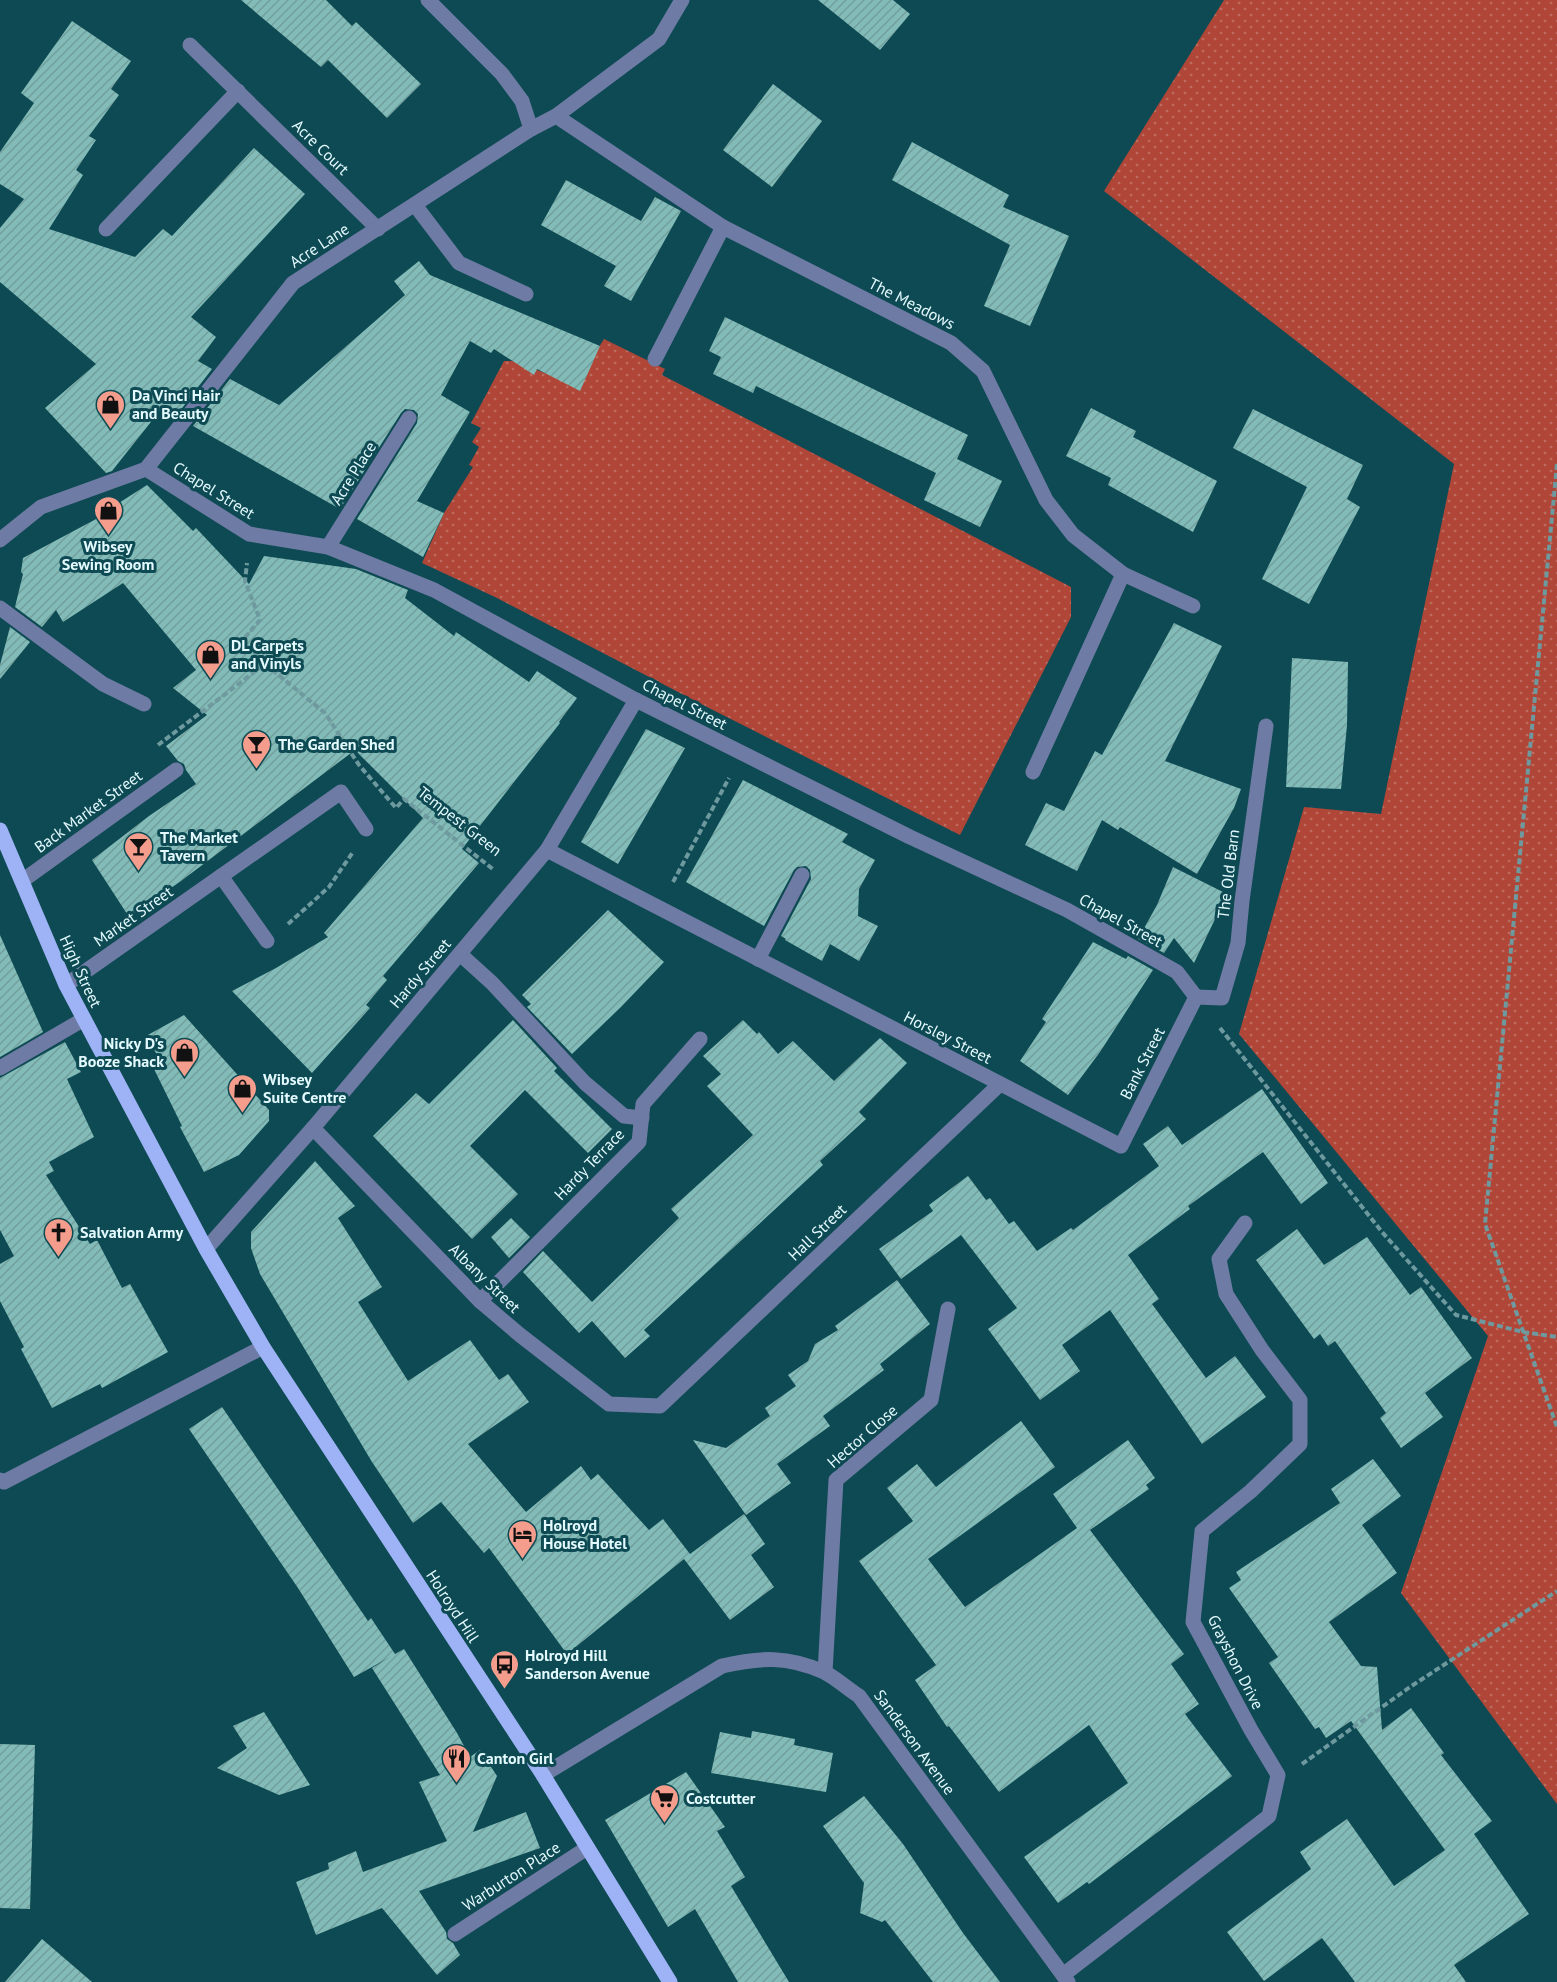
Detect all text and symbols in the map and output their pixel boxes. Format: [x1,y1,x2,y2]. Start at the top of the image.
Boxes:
street label: Acre Court [288,115,354,179]
street label: Acre Lane [285,218,353,272]
street label: The Meadows [865,273,959,333]
place label: Da Vinci Hair and Beauty [132,385,220,423]
shop icon: Da Vinci Hair and Beauty [95,388,127,430]
street label: Acre Place [326,438,380,508]
street label: Chapel Street [170,457,259,523]
shop icon: Wibsey Sewing Room [92,494,124,536]
place label: Wibsey Sewing Room [62,536,154,574]
place label: DL Carpets and Vinyls [231,635,304,673]
shop icon: DL Carpets and Vinyls [194,638,226,680]
street label: Chapel Street [639,674,731,734]
bar icon: The Garden Shed [241,728,273,770]
place label: The Garden Shed [278,734,395,754]
street label: Back Market Street [30,765,146,857]
street label: Tempest Green [414,782,506,860]
place label: The Market Tavern [160,827,238,865]
street label: The Old Barn [1213,828,1243,920]
bar icon: The Market Tavern [123,830,155,872]
street label: Market Street [90,881,177,951]
street label: Chapel Street [1076,889,1167,951]
street label: High Street [56,932,107,1011]
street label: Hardy Street [385,934,455,1012]
street label: Horsley Street [901,1006,996,1068]
street label: Bank Street [1115,1023,1169,1102]
place label: Nicky D's Booze Shack [78,1033,164,1071]
shop icon: Nicky D's Booze Shack [169,1036,201,1078]
place label: Wibsey Suite Centre [263,1069,346,1107]
shop icon: Wibsey Suite Centre [226,1072,258,1114]
street label: Hardy Terrace [550,1124,628,1204]
street label: Hall Street [784,1199,851,1265]
church icon: Salvation Army [43,1216,75,1258]
place label: Salvation Army [80,1222,183,1242]
street label: Albany Street [445,1239,525,1317]
street label: Hector Close [823,1400,901,1472]
place label: Holroyd House Hotel [543,1515,627,1553]
hotel icon: Holroyd House Hotel [506,1518,538,1560]
street label: Holroyd Hill [422,1566,484,1646]
street label: Grayshon Drive [1204,1611,1268,1713]
place label: Holroyd Hill Sanderson Avenue [525,1645,650,1683]
bus stop icon: Holroyd Hill Sanderson Avenue [488,1648,520,1690]
street label: Sanderson Avenue [870,1685,960,1799]
restaurant icon: Canton Girl [440,1742,472,1784]
place label: Canton Girl [477,1748,554,1768]
supermarket icon: Costcutter [649,1782,681,1824]
place label: Costcutter [686,1788,756,1808]
street label: Warburton Place [458,1837,564,1915]

